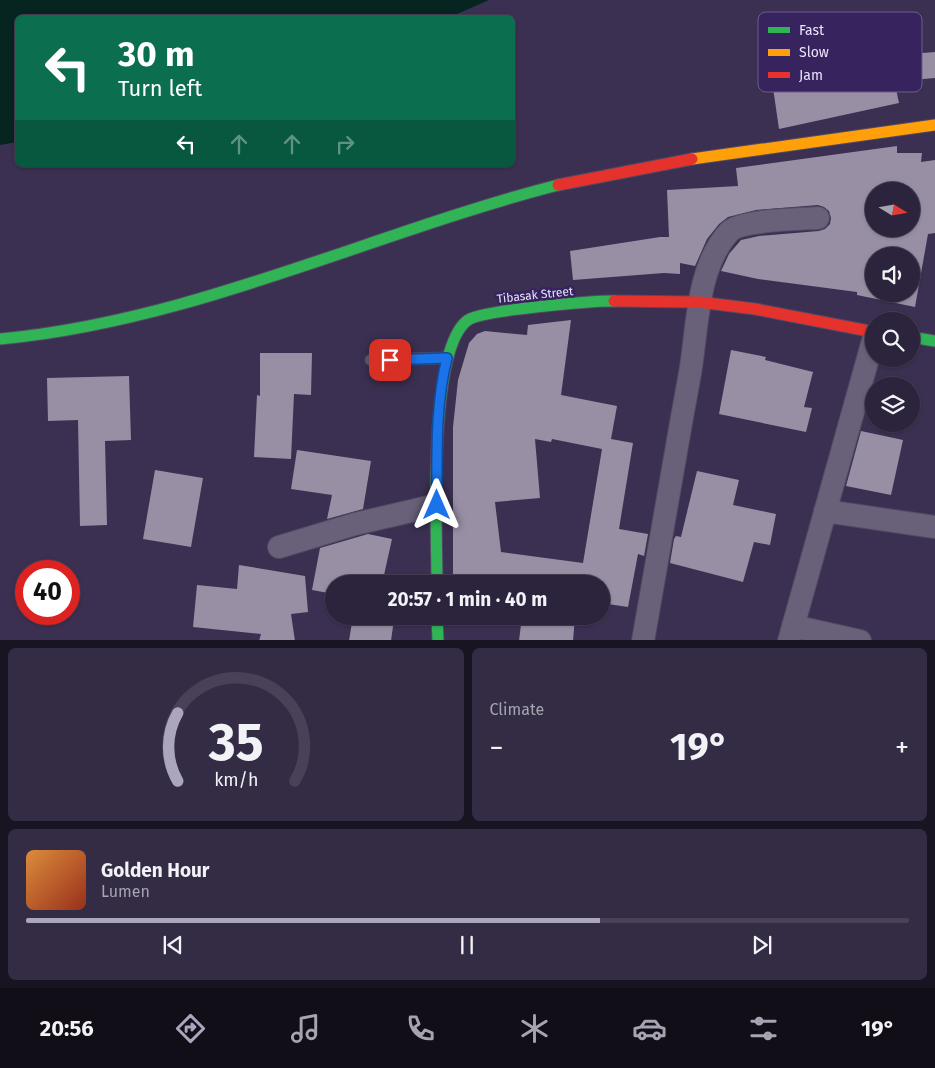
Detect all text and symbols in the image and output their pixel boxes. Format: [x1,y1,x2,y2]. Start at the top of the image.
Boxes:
legend [758,12,922,92]
text: Fast [799,22,825,39]
text: 30 m [118,33,195,75]
icon: left [35,35,100,100]
text: Slow [799,44,829,61]
text: Jam [799,67,823,84]
text: Turn left [118,75,202,102]
icon: left [172,130,200,158]
icon: ahead [225,130,253,158]
icon: ahead [278,130,306,158]
icon: right [331,130,359,158]
north arrow [865,182,920,238]
map controls [865,182,920,432]
button: sound [865,247,920,302]
street label: Tibasak Street [496,284,575,306]
button: search [865,312,920,367]
pin [369,339,411,381]
icon: arrive [376,346,404,374]
button: layers [865,377,920,432]
position arrow [410,478,462,530]
speed limit sign: 40 [15,560,80,625]
text: 20:57 · 1 min · 40 m [388,588,547,611]
text: Climate [490,700,544,719]
text: 35 [207,711,263,774]
text: 19° [670,724,729,770]
text: − [490,731,504,764]
text: + [895,731,909,764]
text: km/h [214,769,258,791]
text: Golden Hour [101,859,210,882]
text: Lumen [101,882,150,901]
icon: previous [159,931,187,959]
icon: pause [453,931,481,959]
icon: next [748,931,776,959]
icon: directions [173,1011,208,1046]
icon: music [288,1011,323,1046]
icon: phone [403,1011,438,1046]
icon: climate [517,1011,552,1046]
icon: car [632,1011,667,1046]
icon: filters [746,1011,781,1046]
text: 20:56 [40,1015,94,1042]
text: 19° [861,1015,895,1042]

